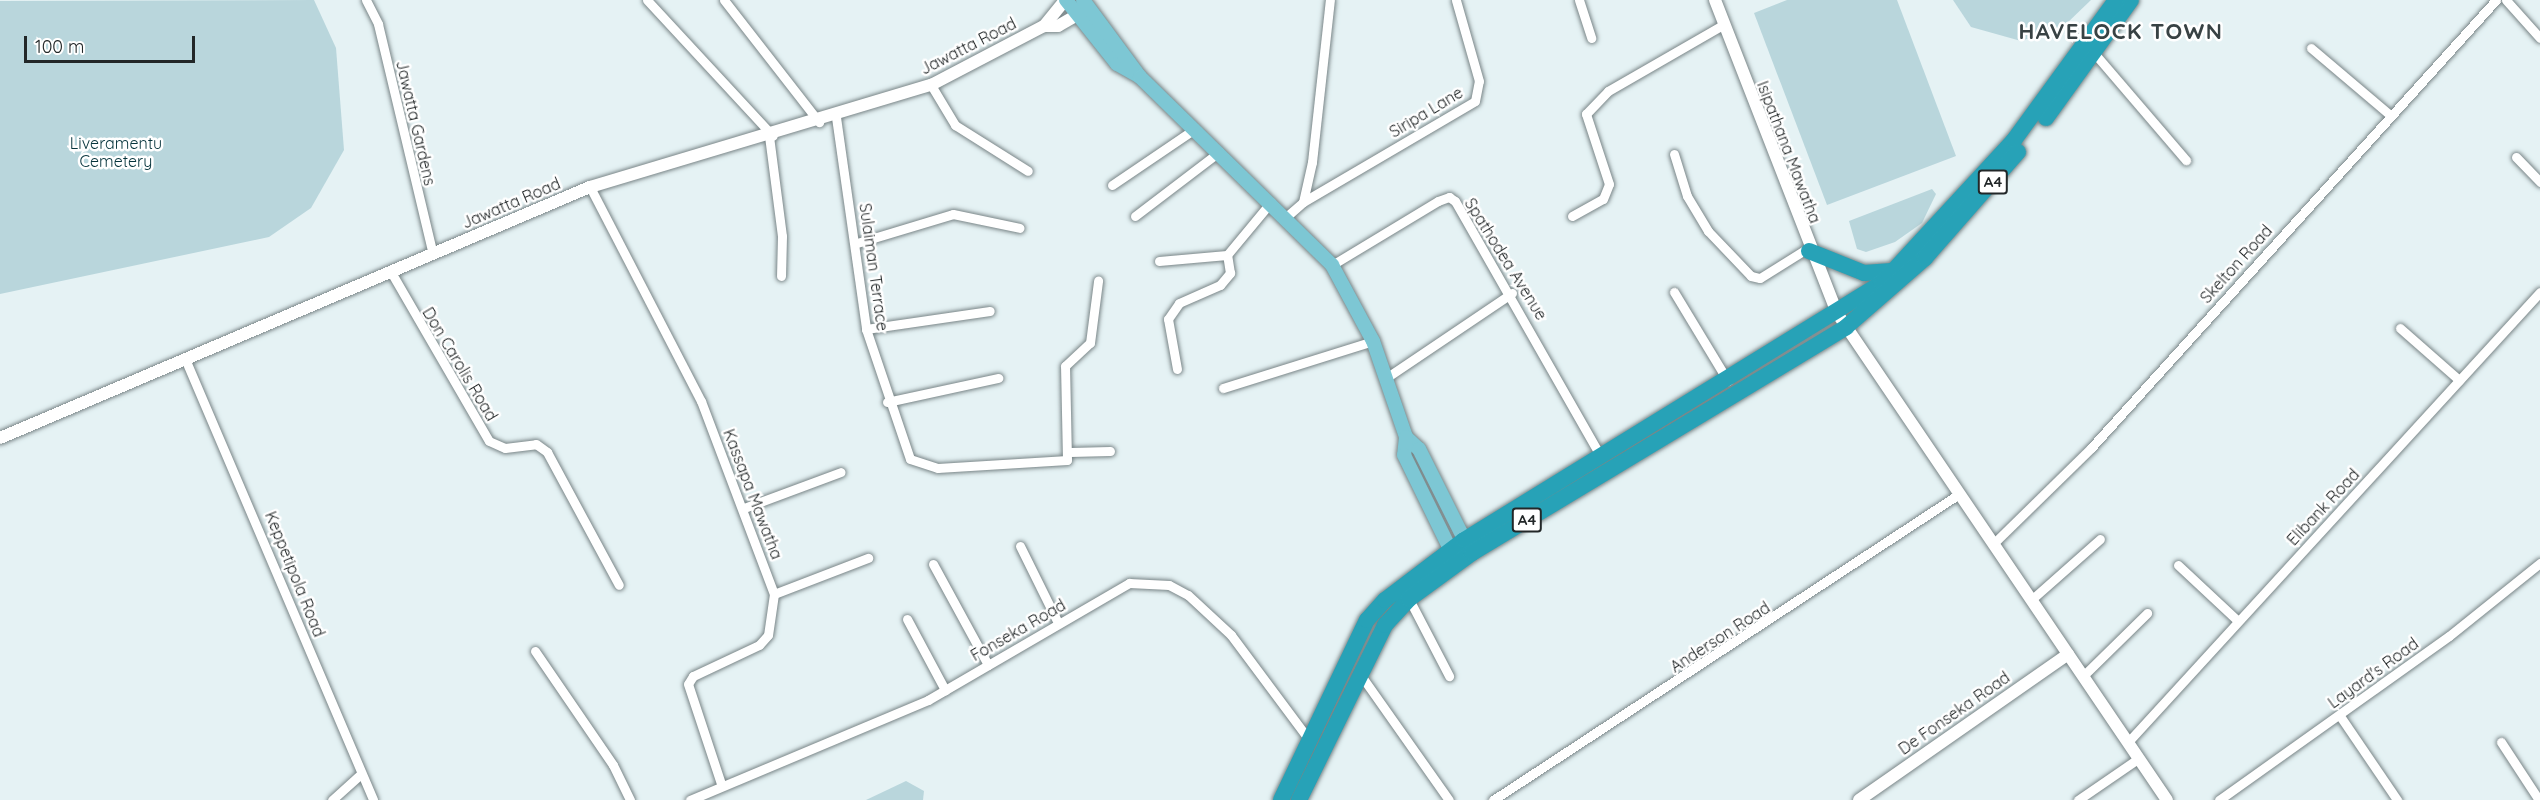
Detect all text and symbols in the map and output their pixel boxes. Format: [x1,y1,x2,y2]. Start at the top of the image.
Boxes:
street label: Jawatta Road [917,14,1019,78]
district label: HAVELOCK TOWN [2019,19,2223,45]
scale bar [27,24,198,62]
text: 100 m [35,35,84,58]
street label: Jawatta Gardens [392,59,440,187]
street label: Isipathana Mawatha [1753,78,1825,226]
street label: Siripa Lane [1386,83,1466,141]
park label: Liveramentu Cemetery [70,133,162,171]
road number: A4 [1976,170,2010,194]
street label: Jawatta Road [459,174,563,232]
street label: Spathodea Avenue [1461,194,1551,324]
street label: Sulaiman Terrace [856,202,892,332]
street label: Skelton Road [2196,221,2276,307]
street label: Don Carolis Road [418,304,502,424]
street label: Kassapa Mawatha [719,426,787,562]
street label: Elibank Road [2283,465,2363,549]
street label: Keppetipola Road [261,508,329,640]
road number: A4 [1510,508,1544,532]
street label: Fonseka Road [967,595,1069,665]
street label: Anderson Road [1667,598,1773,676]
street label: Layard's Road [2324,634,2422,712]
street label: De Fonseka Road [1895,667,2013,759]

